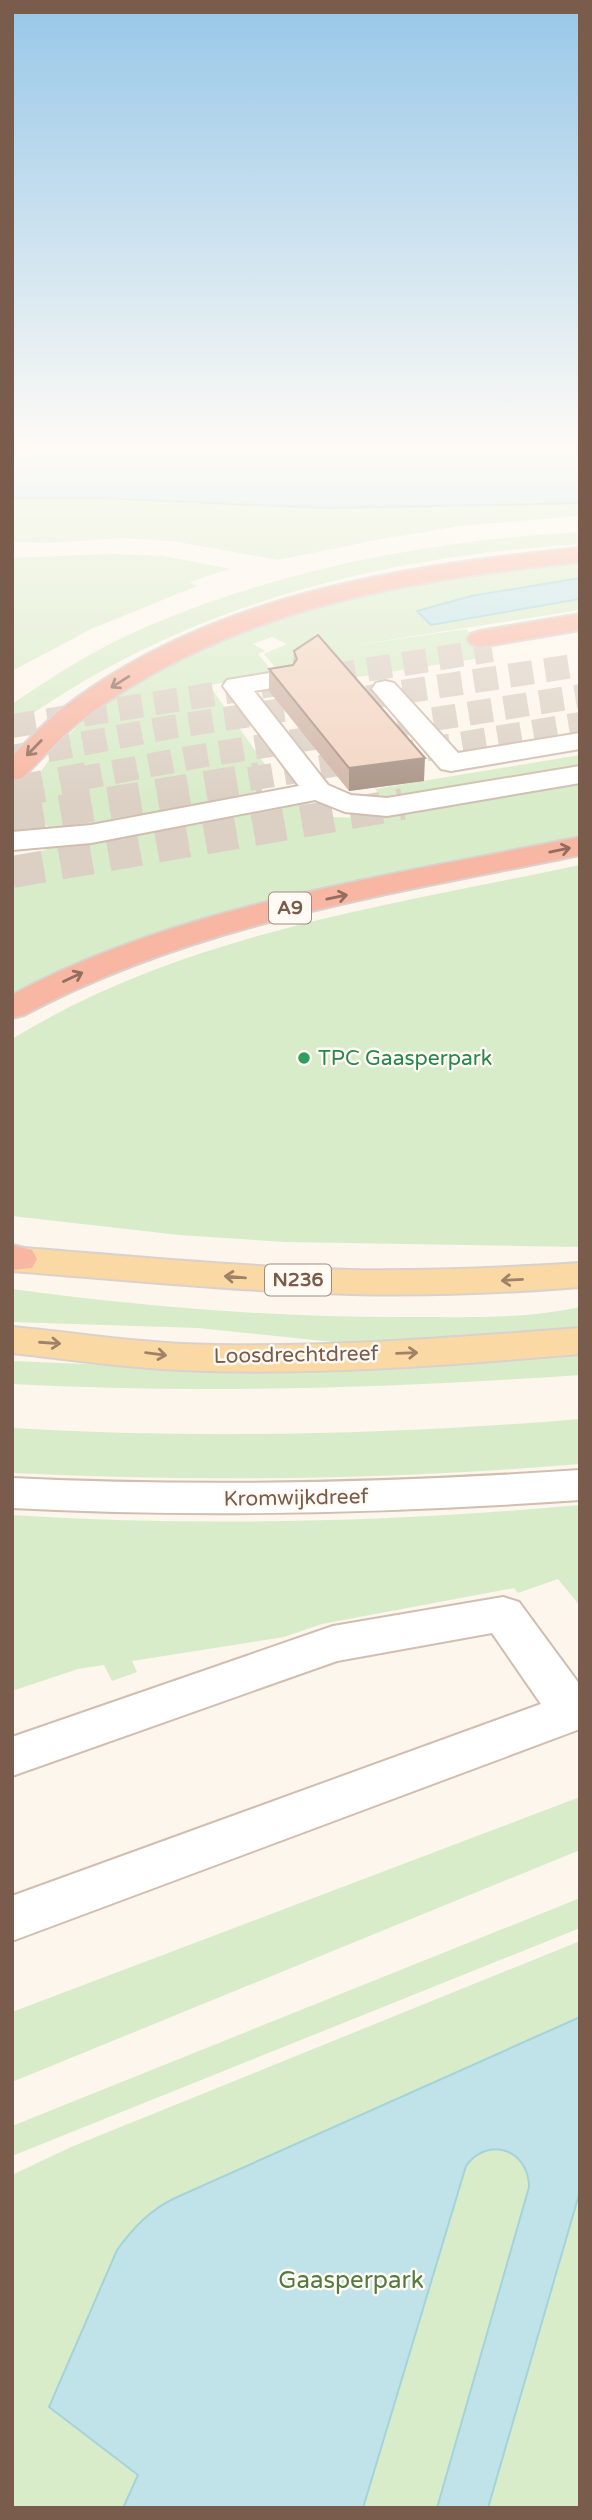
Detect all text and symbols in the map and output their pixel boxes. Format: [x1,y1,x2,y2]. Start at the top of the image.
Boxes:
one-way arrow [110,676,130,690]
one-way arrow [26,739,43,756]
one-way arrow [548,843,571,857]
one-way arrow [325,890,348,903]
road number: A9 [269,893,311,924]
one-way arrow [62,970,83,983]
place label: TPC Gaasperpark [318,1046,492,1071]
marker: TPC Gaasperpark [296,1050,312,1066]
road number: N236 [265,1264,331,1296]
one-way arrow [225,1270,247,1283]
one-way arrow [500,1273,523,1286]
one-way arrow [38,1337,61,1350]
street label: Loosdrechtdreef [213,1341,379,1369]
one-way arrow [396,1346,419,1359]
one-way arrow [144,1348,167,1361]
street label: Kromwijkdreef [223,1484,369,1512]
park label: Gaasperpark [278,2266,424,2295]

